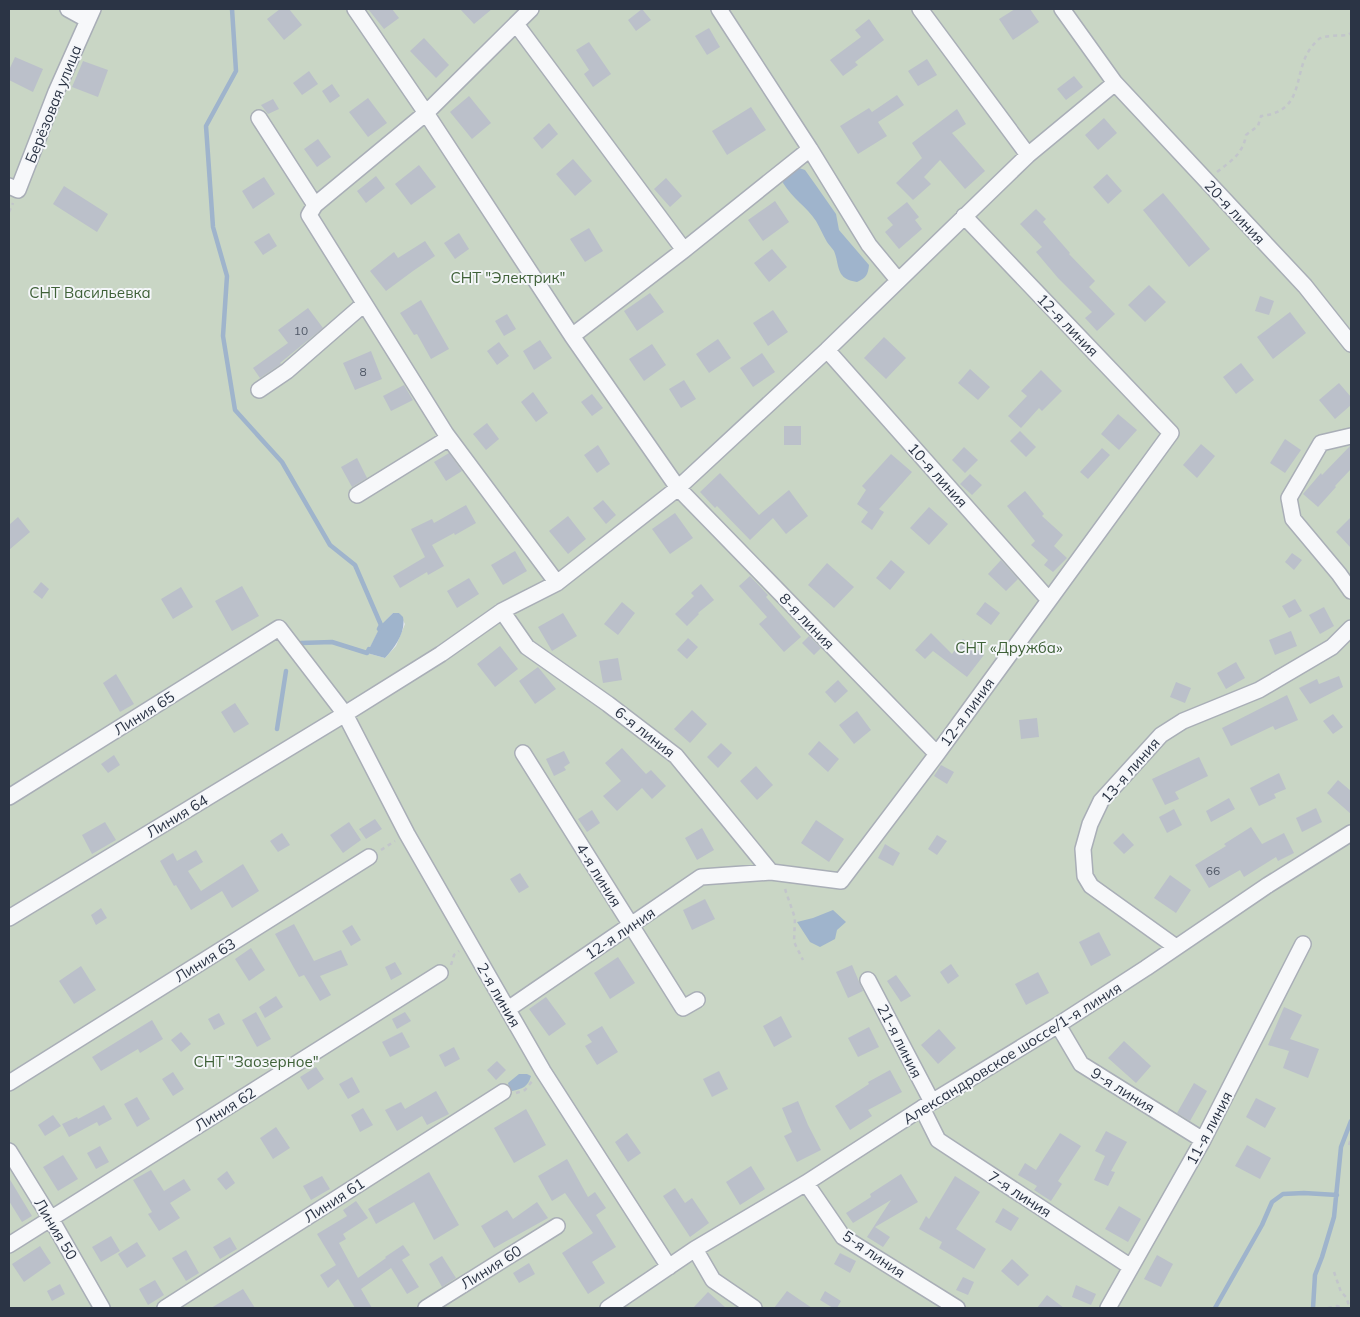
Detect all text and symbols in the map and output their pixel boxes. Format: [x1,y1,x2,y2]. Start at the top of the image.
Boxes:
street label: Берёзовая улица [21,42,85,166]
street label: 20-я линия [1201,176,1269,248]
park label: СНТ "Электрик" [451,268,565,287]
park label: СНТ Васильевка [29,283,151,302]
street label: 12-я линия [1033,289,1103,361]
house number: 10 [294,323,308,338]
house number: 8 [359,364,367,379]
street label: 10-я линия [904,439,972,511]
street label: 8-я линия [775,589,839,653]
park label: СНТ «Дружба» [955,638,1063,657]
street label: 12-я линия [936,674,998,750]
street label: Линия 65 [110,687,178,739]
street label: 6-я линия [611,703,679,761]
street label: 13-я линия [1096,733,1164,807]
street label: Линия 64 [143,790,211,842]
street label: 4-я линия [572,840,626,910]
house number: 66 [1206,863,1220,878]
street label: 12-я линия [581,903,659,963]
street label: Линия 63 [171,934,239,986]
street label: 2-я линия [473,959,525,1031]
street label: Александровское шоссе/1-я линия [899,978,1125,1128]
street label: 21-я линия [873,1001,927,1081]
park label: СНТ "Заозерное" [193,1052,319,1071]
street label: 9-я линия [1088,1063,1158,1117]
street label: Линия 62 [191,1083,259,1135]
street label: 11-я линия [1182,1088,1236,1168]
street label: 7-я линия [985,1167,1055,1221]
street label: Линия 61 [300,1173,368,1227]
street label: Линия 50 [30,1195,82,1263]
street label: 5-я линия [839,1226,909,1282]
street label: Линия 60 [457,1241,525,1293]

